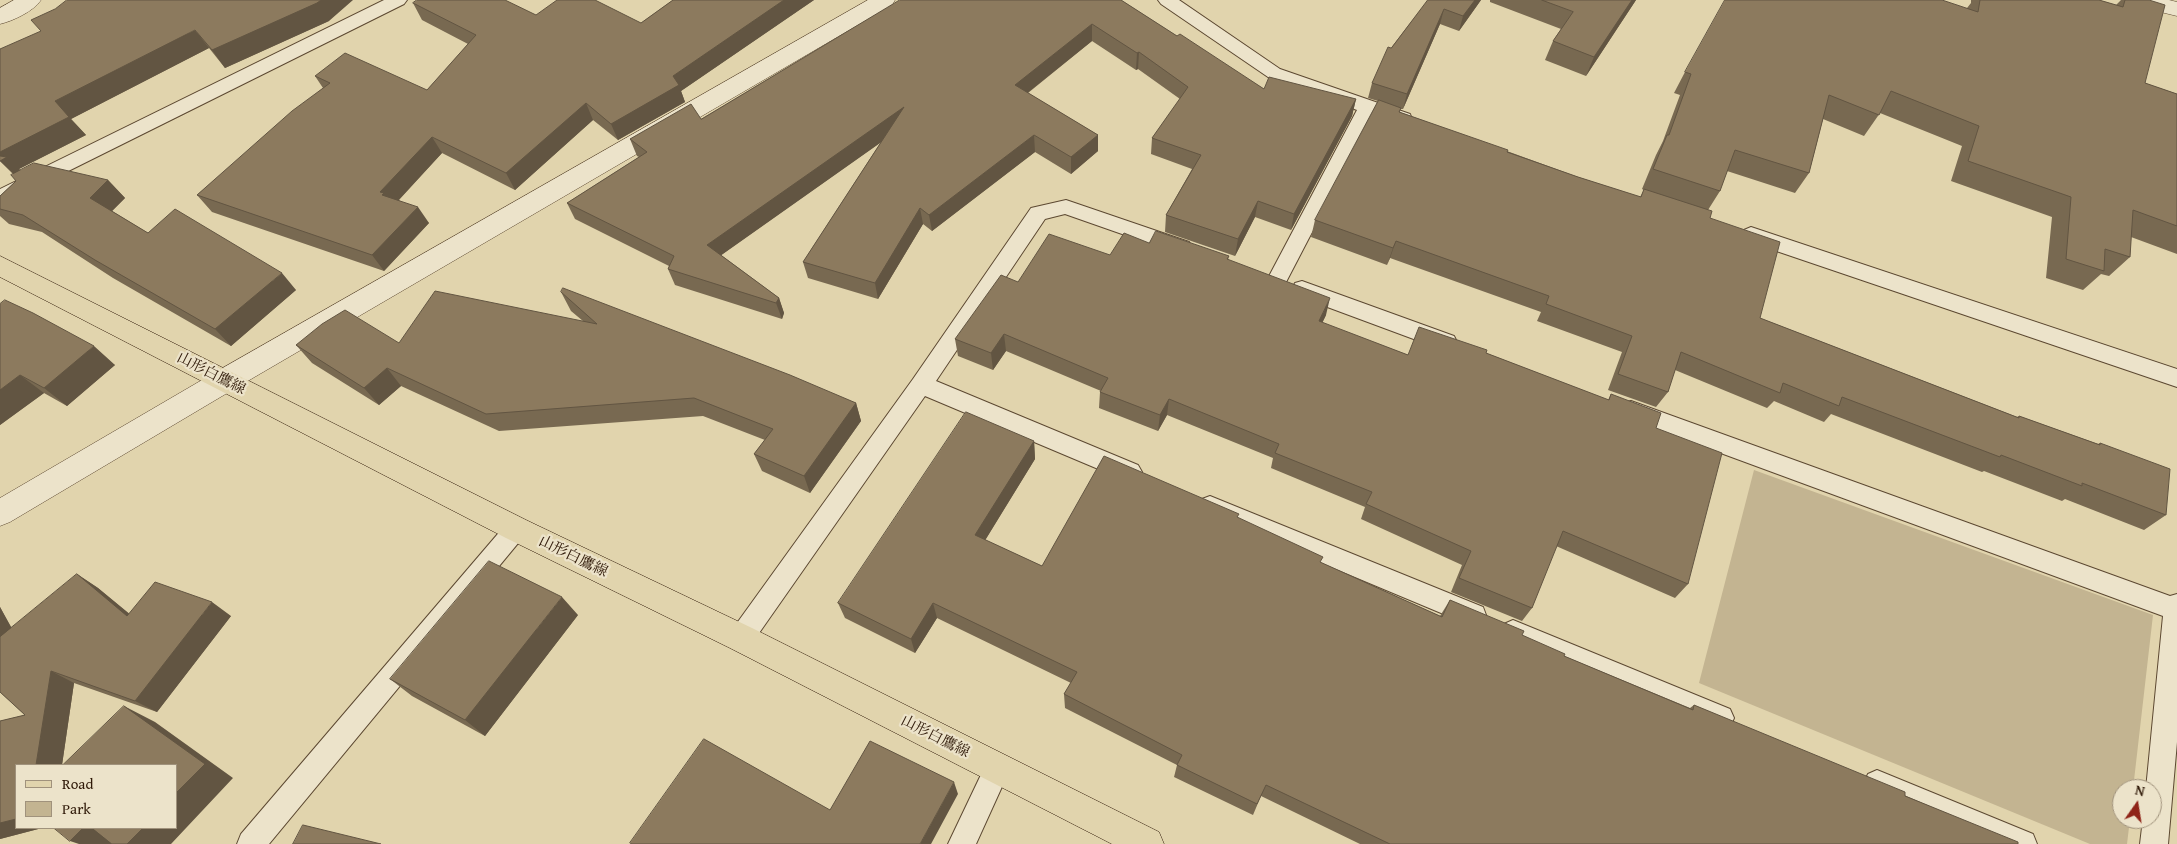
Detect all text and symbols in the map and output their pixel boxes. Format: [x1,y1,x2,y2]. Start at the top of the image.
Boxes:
street label: 山形白鷹線 [174,349,248,399]
street label: 山形白鷹線 [535,532,611,582]
street label: 山形白鷹線 [898,712,972,762]
legend [15,764,178,829]
text: Road [62,773,93,794]
north arrow [2112,779,2162,829]
text: N [2133,780,2147,801]
text: Park [62,798,91,819]

